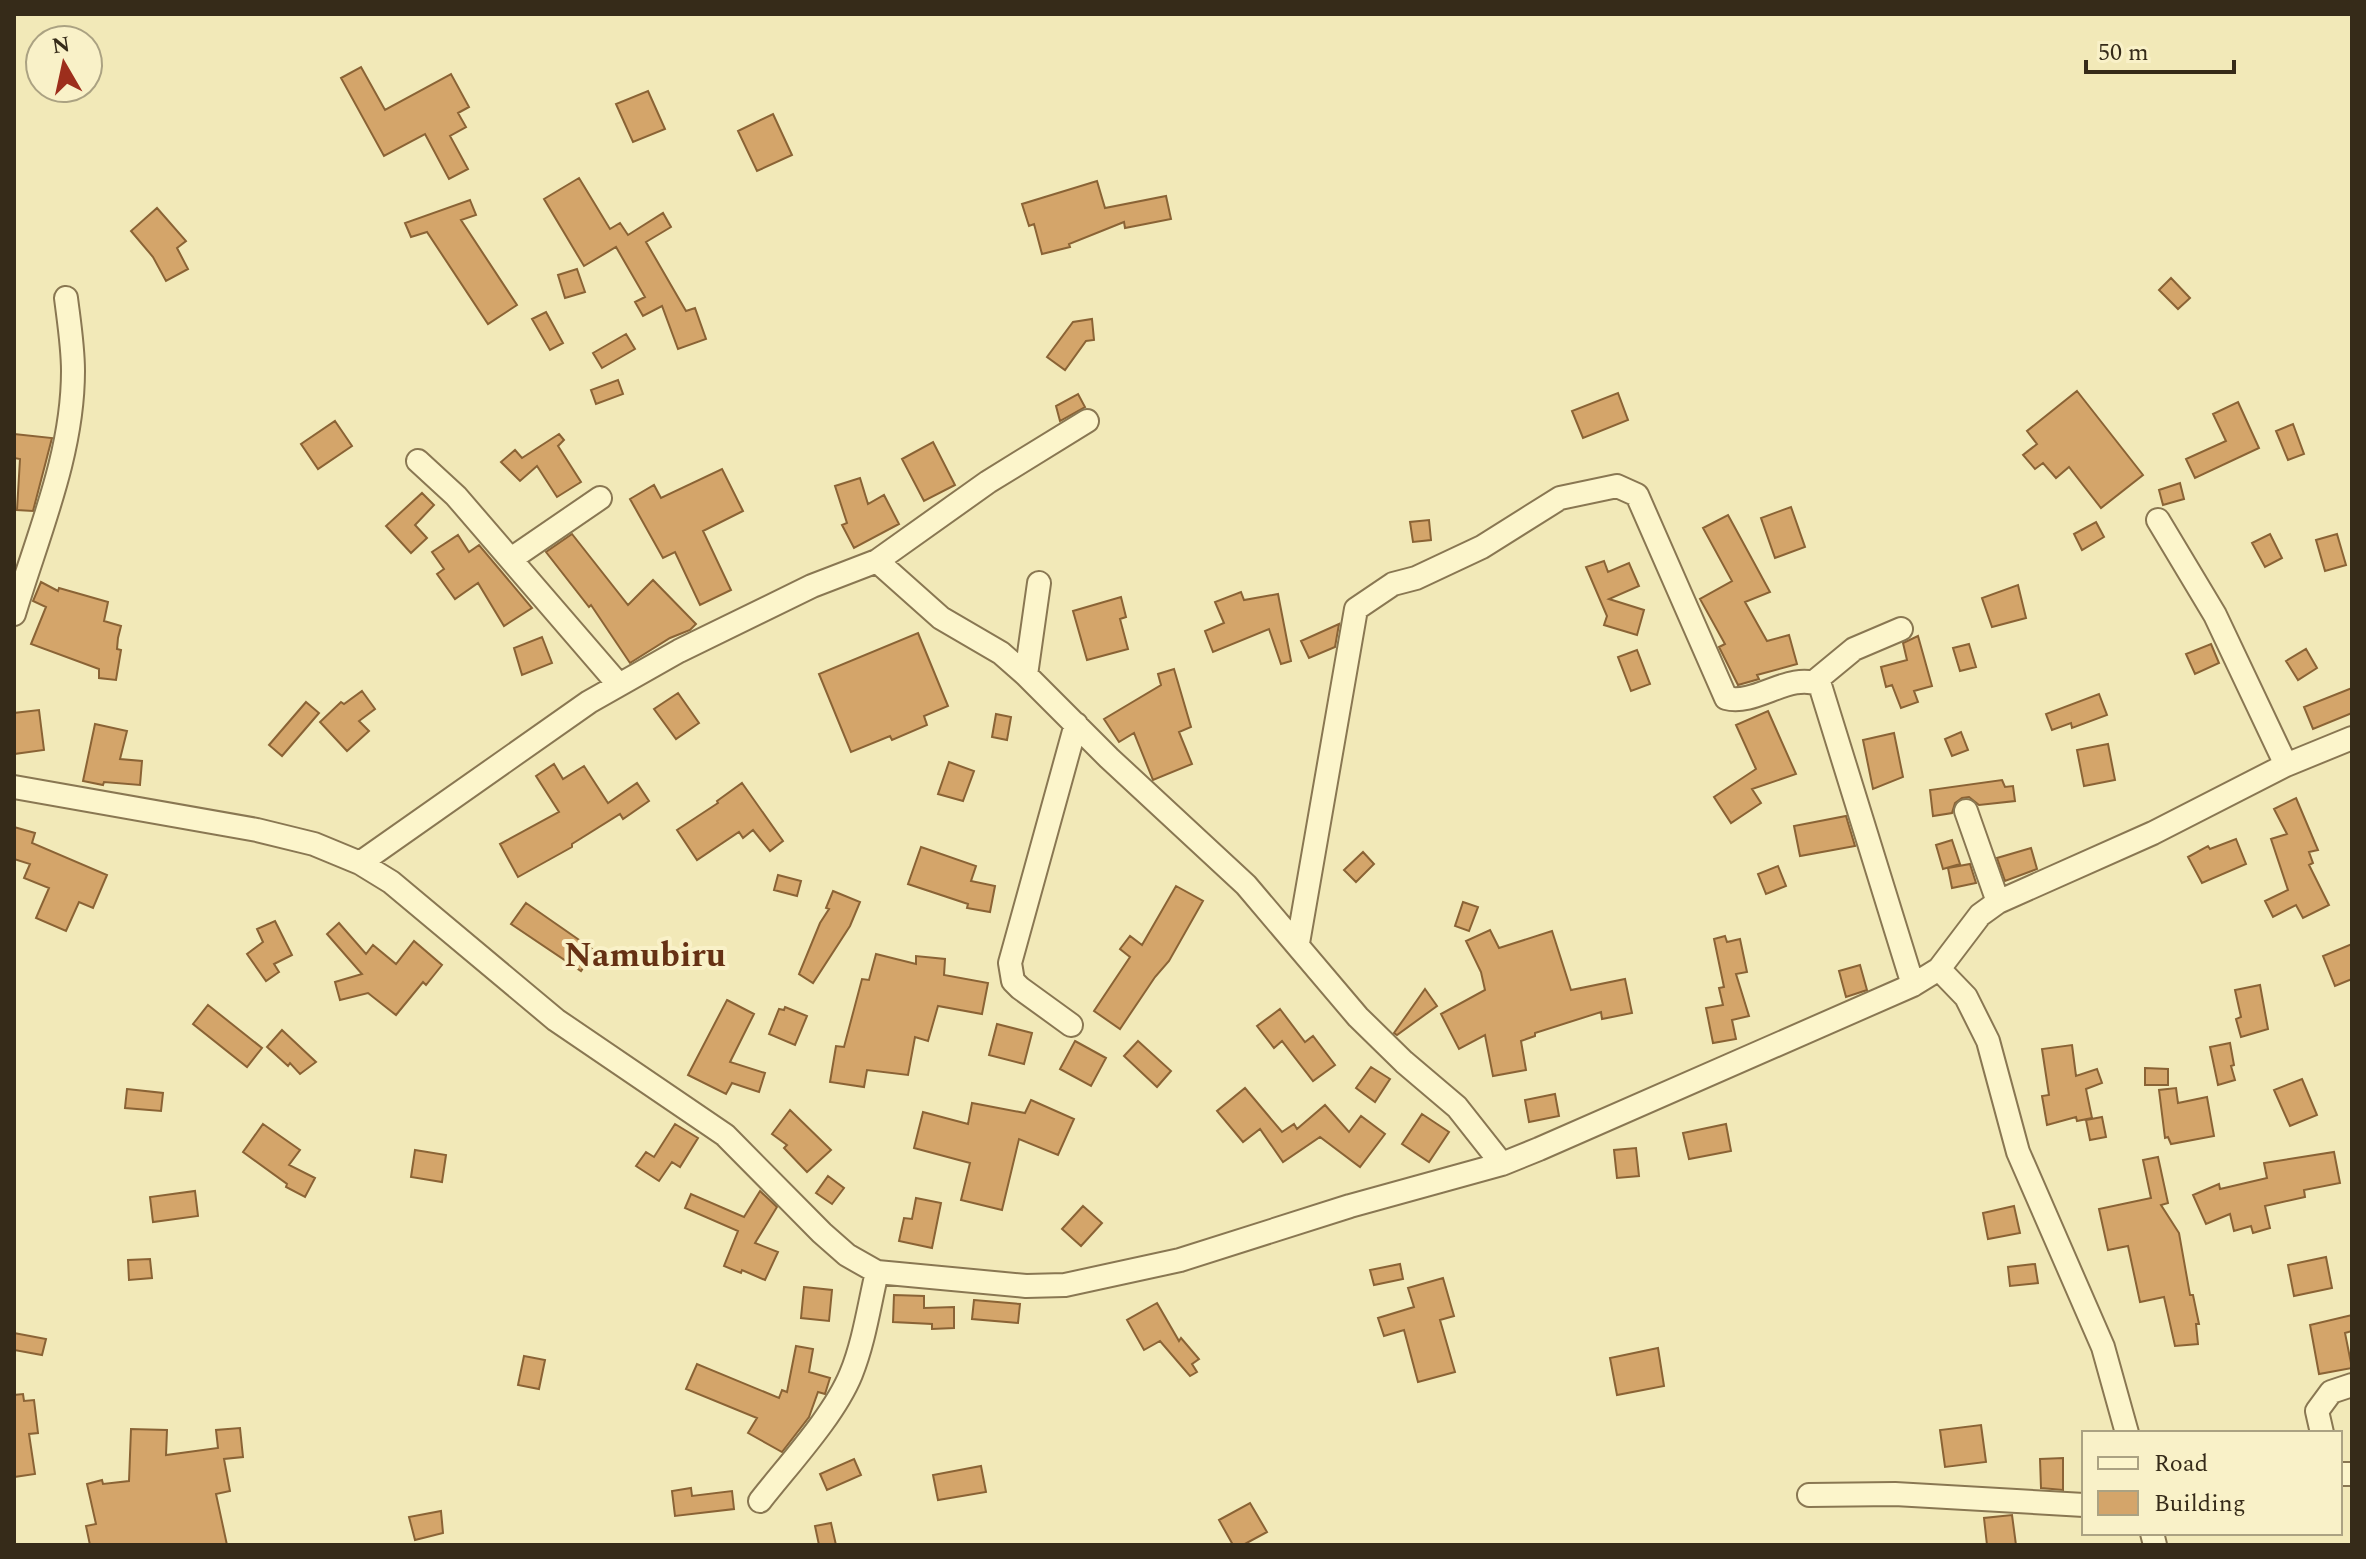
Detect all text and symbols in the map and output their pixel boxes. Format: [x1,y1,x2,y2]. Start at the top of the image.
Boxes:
north arrow [24,24,104,104]
scale bar [2086,24,2234,74]
text: N [50,28,73,63]
text: 50 m [2098,35,2149,71]
district label: Namubiru [564,930,726,982]
legend [2082,1431,2342,1535]
text: Road [2154,1446,2208,1482]
text: Building [2154,1486,2246,1522]

